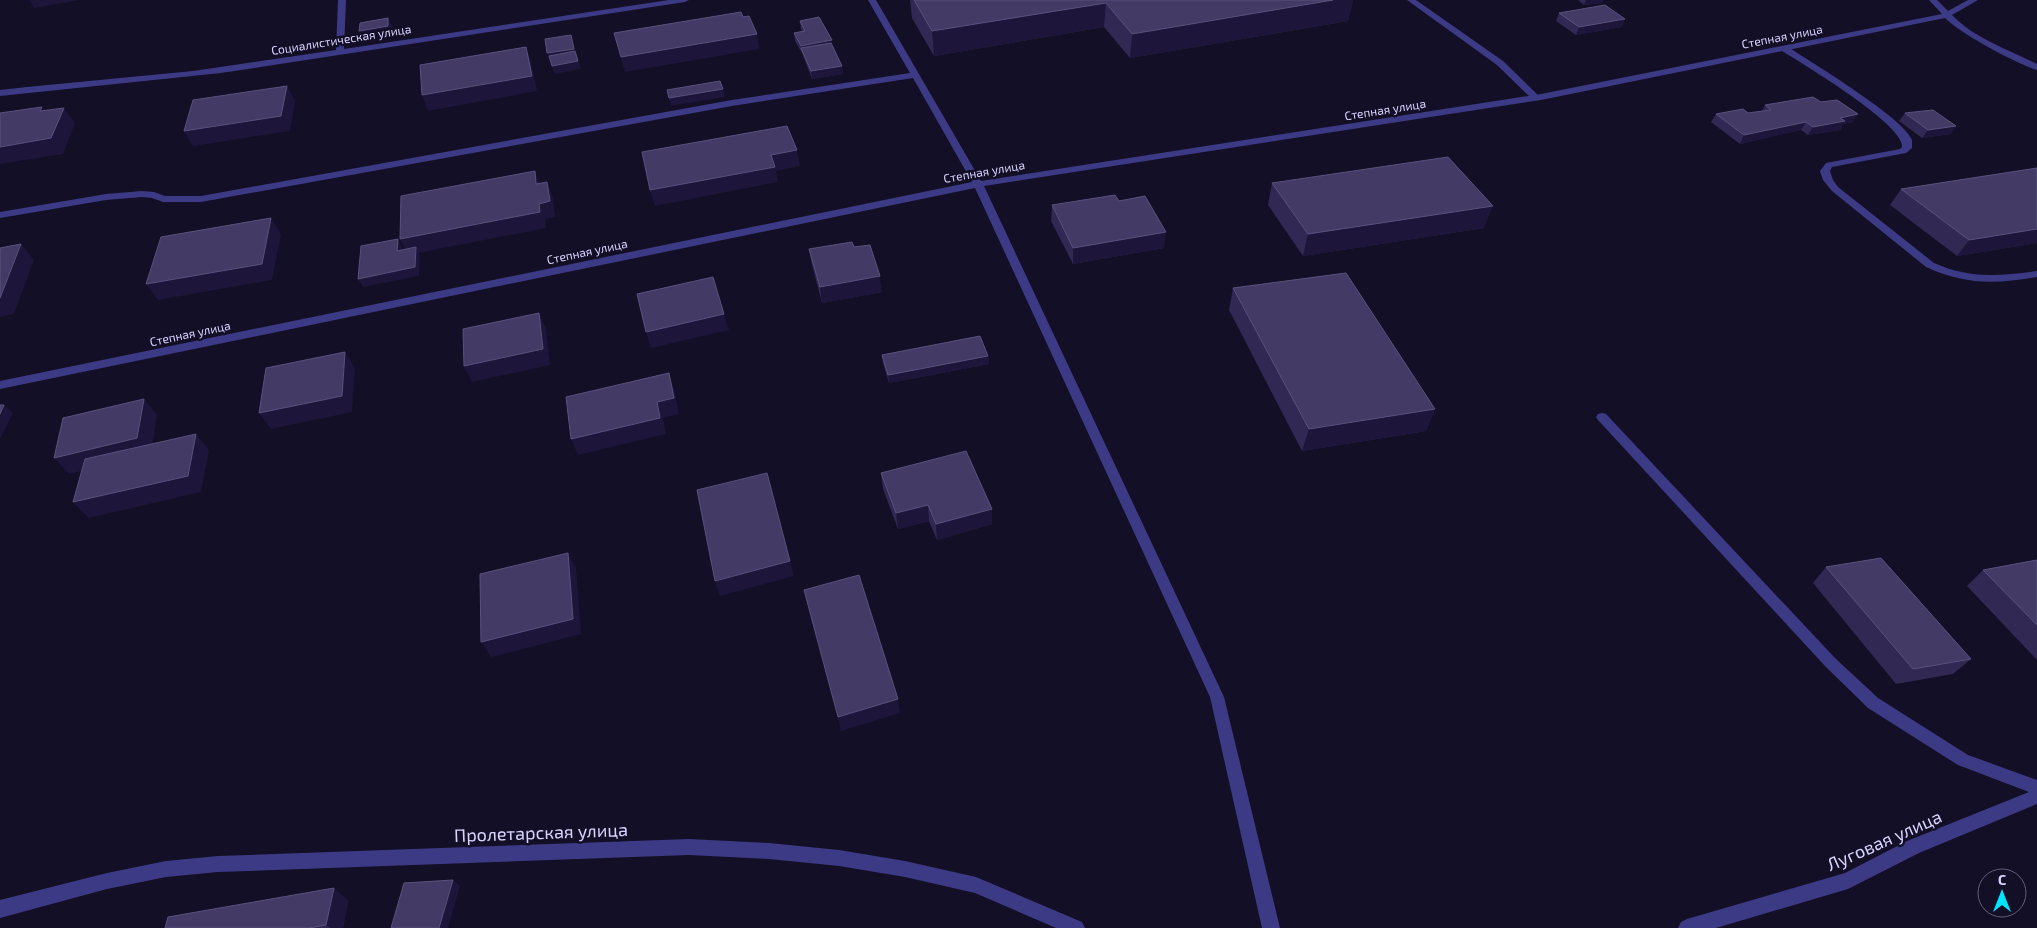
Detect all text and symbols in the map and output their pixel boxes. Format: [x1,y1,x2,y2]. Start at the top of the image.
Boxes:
street label: Социалистическая улица [270,21,412,58]
street label: Степная улица [1740,21,1824,52]
street label: Степная улица [1343,96,1427,123]
street label: Степная улица [942,157,1026,186]
street label: Степная улица [545,236,629,267]
street label: Степная улица [148,318,232,349]
street label: Луговая улица [1823,805,1945,875]
street label: Пролетарская улица [454,818,628,846]
north arrow [1977,868,2027,918]
text: С [1998,871,2006,888]

